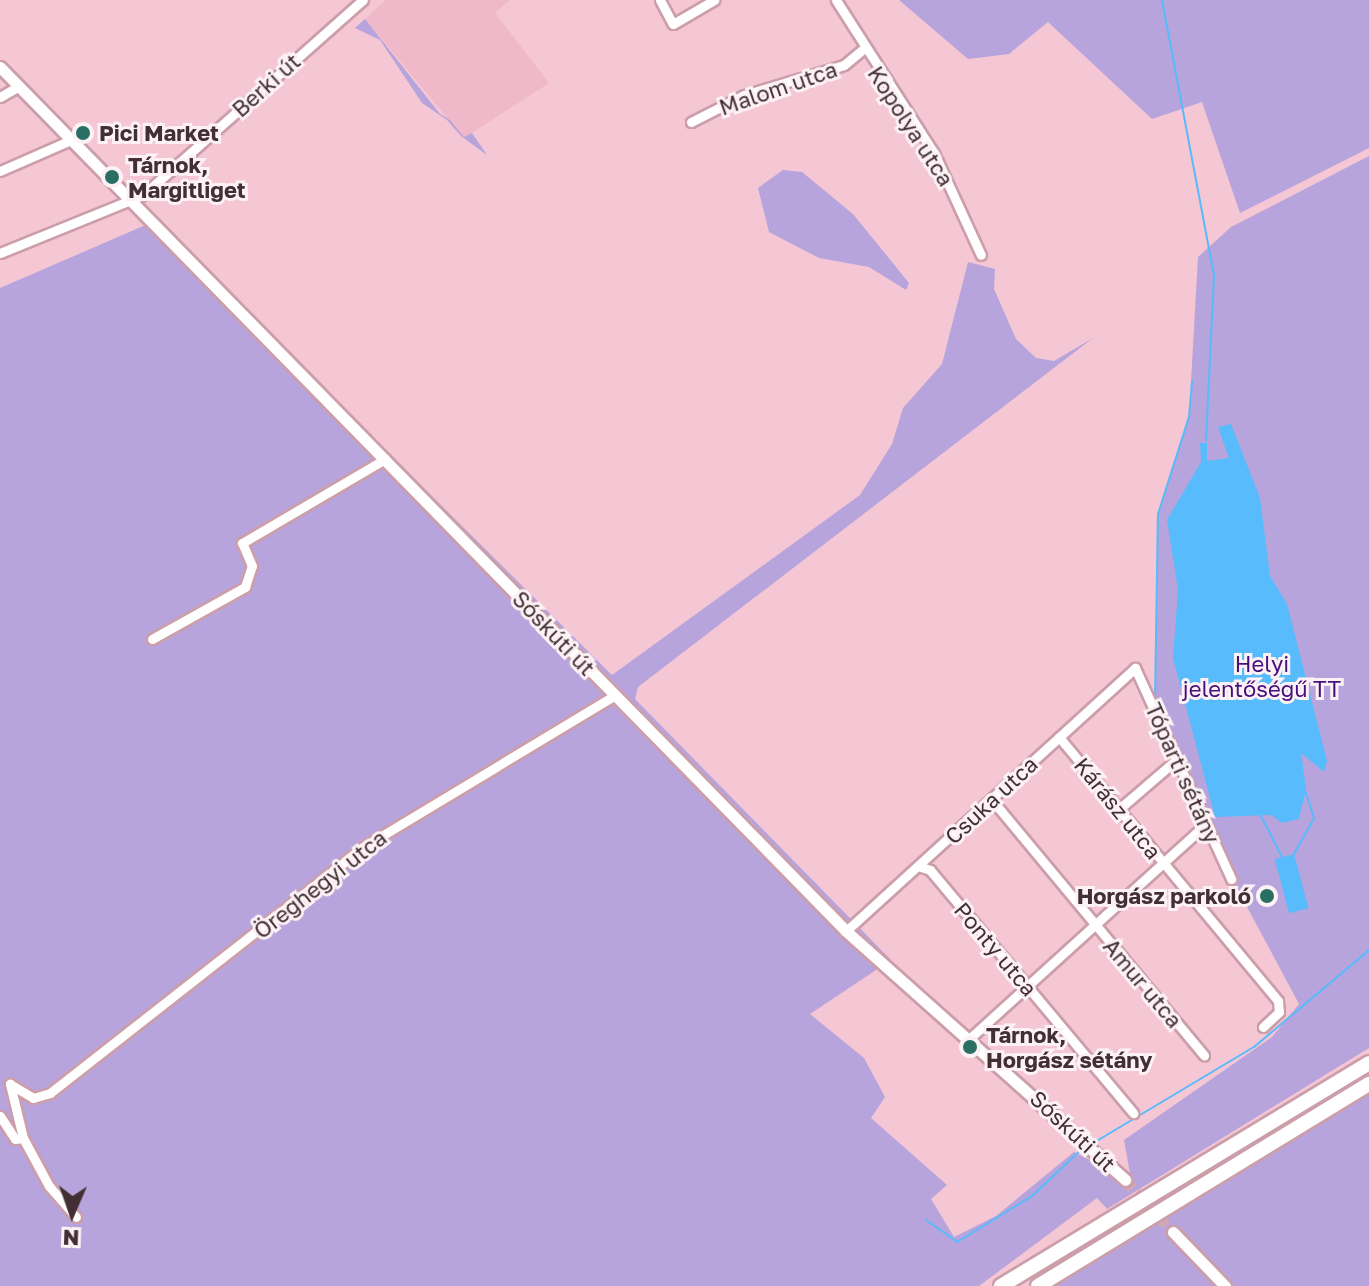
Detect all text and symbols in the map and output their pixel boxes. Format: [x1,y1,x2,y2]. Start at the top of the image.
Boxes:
street label: Berki út [227,48,305,122]
street label: Malom utca [716,56,840,120]
street label: Kopolya utca [863,61,959,191]
place label: Pici Market [99,120,219,146]
marker: Pici Market [74,124,92,142]
place label: Tárnok, Margitliget [128,151,246,202]
marker: Tárnok, Margitliget [103,168,121,186]
street label: Sóskúti út [507,585,601,681]
park label: Helyi jelentőségű TT [1183,650,1341,702]
street label: Tóparti sétány [1140,699,1226,847]
street label: Csuka utca [939,751,1043,849]
street label: Kárász utca [1069,752,1167,864]
street label: Öreghegyi utca [248,824,392,944]
place label: Horgász parkoló [1077,883,1251,909]
marker: Horgász parkoló [1258,887,1276,905]
street label: Ponty utca [949,897,1043,1001]
street label: Amur utca [1098,933,1188,1033]
place label: Tárnok, Horgász sétány [986,1021,1152,1072]
marker: Tárnok, Horgász sétány [961,1038,979,1056]
street label: Sóskúti út [1025,1085,1121,1177]
north arrow [32,1174,112,1254]
text: N [62,1225,80,1252]

